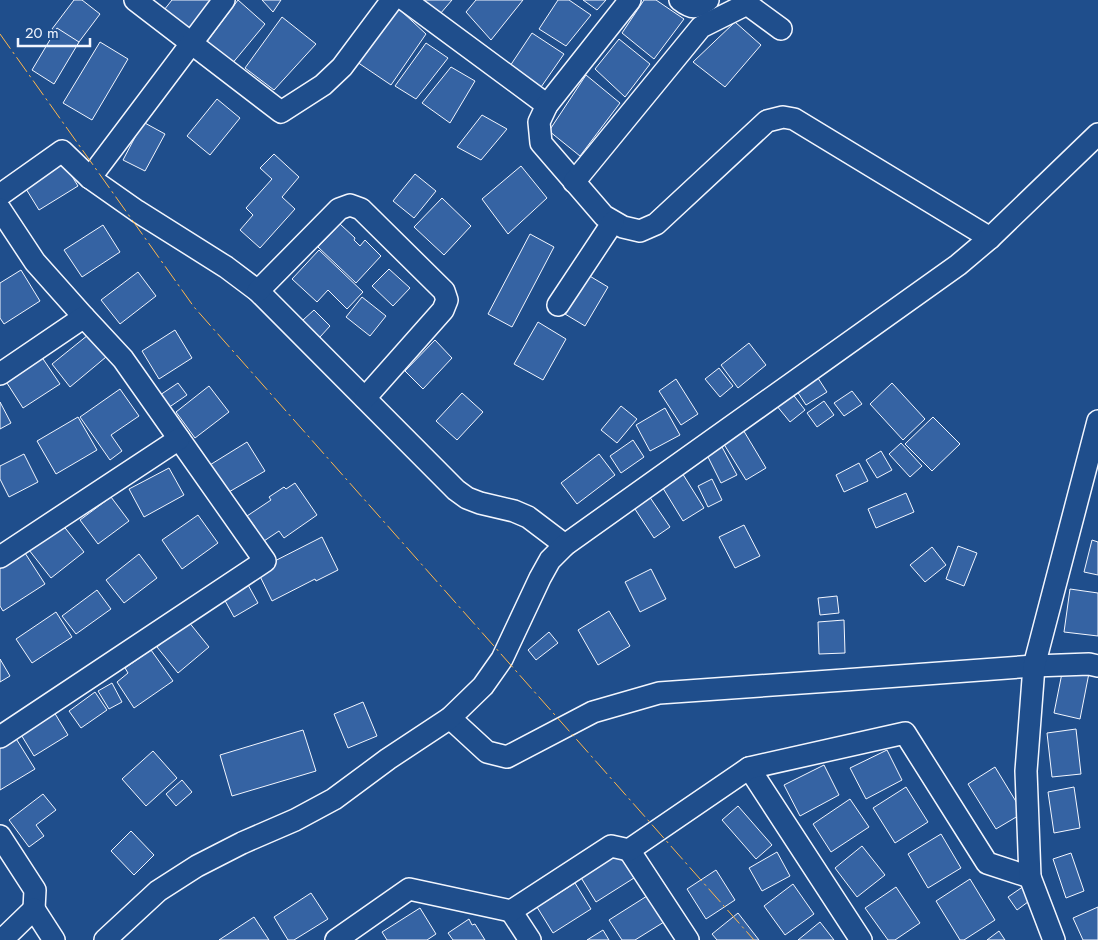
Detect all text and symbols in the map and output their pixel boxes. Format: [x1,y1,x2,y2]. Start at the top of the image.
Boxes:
scale bar [18,15,90,47]
text: 20 m [25,22,59,44]

